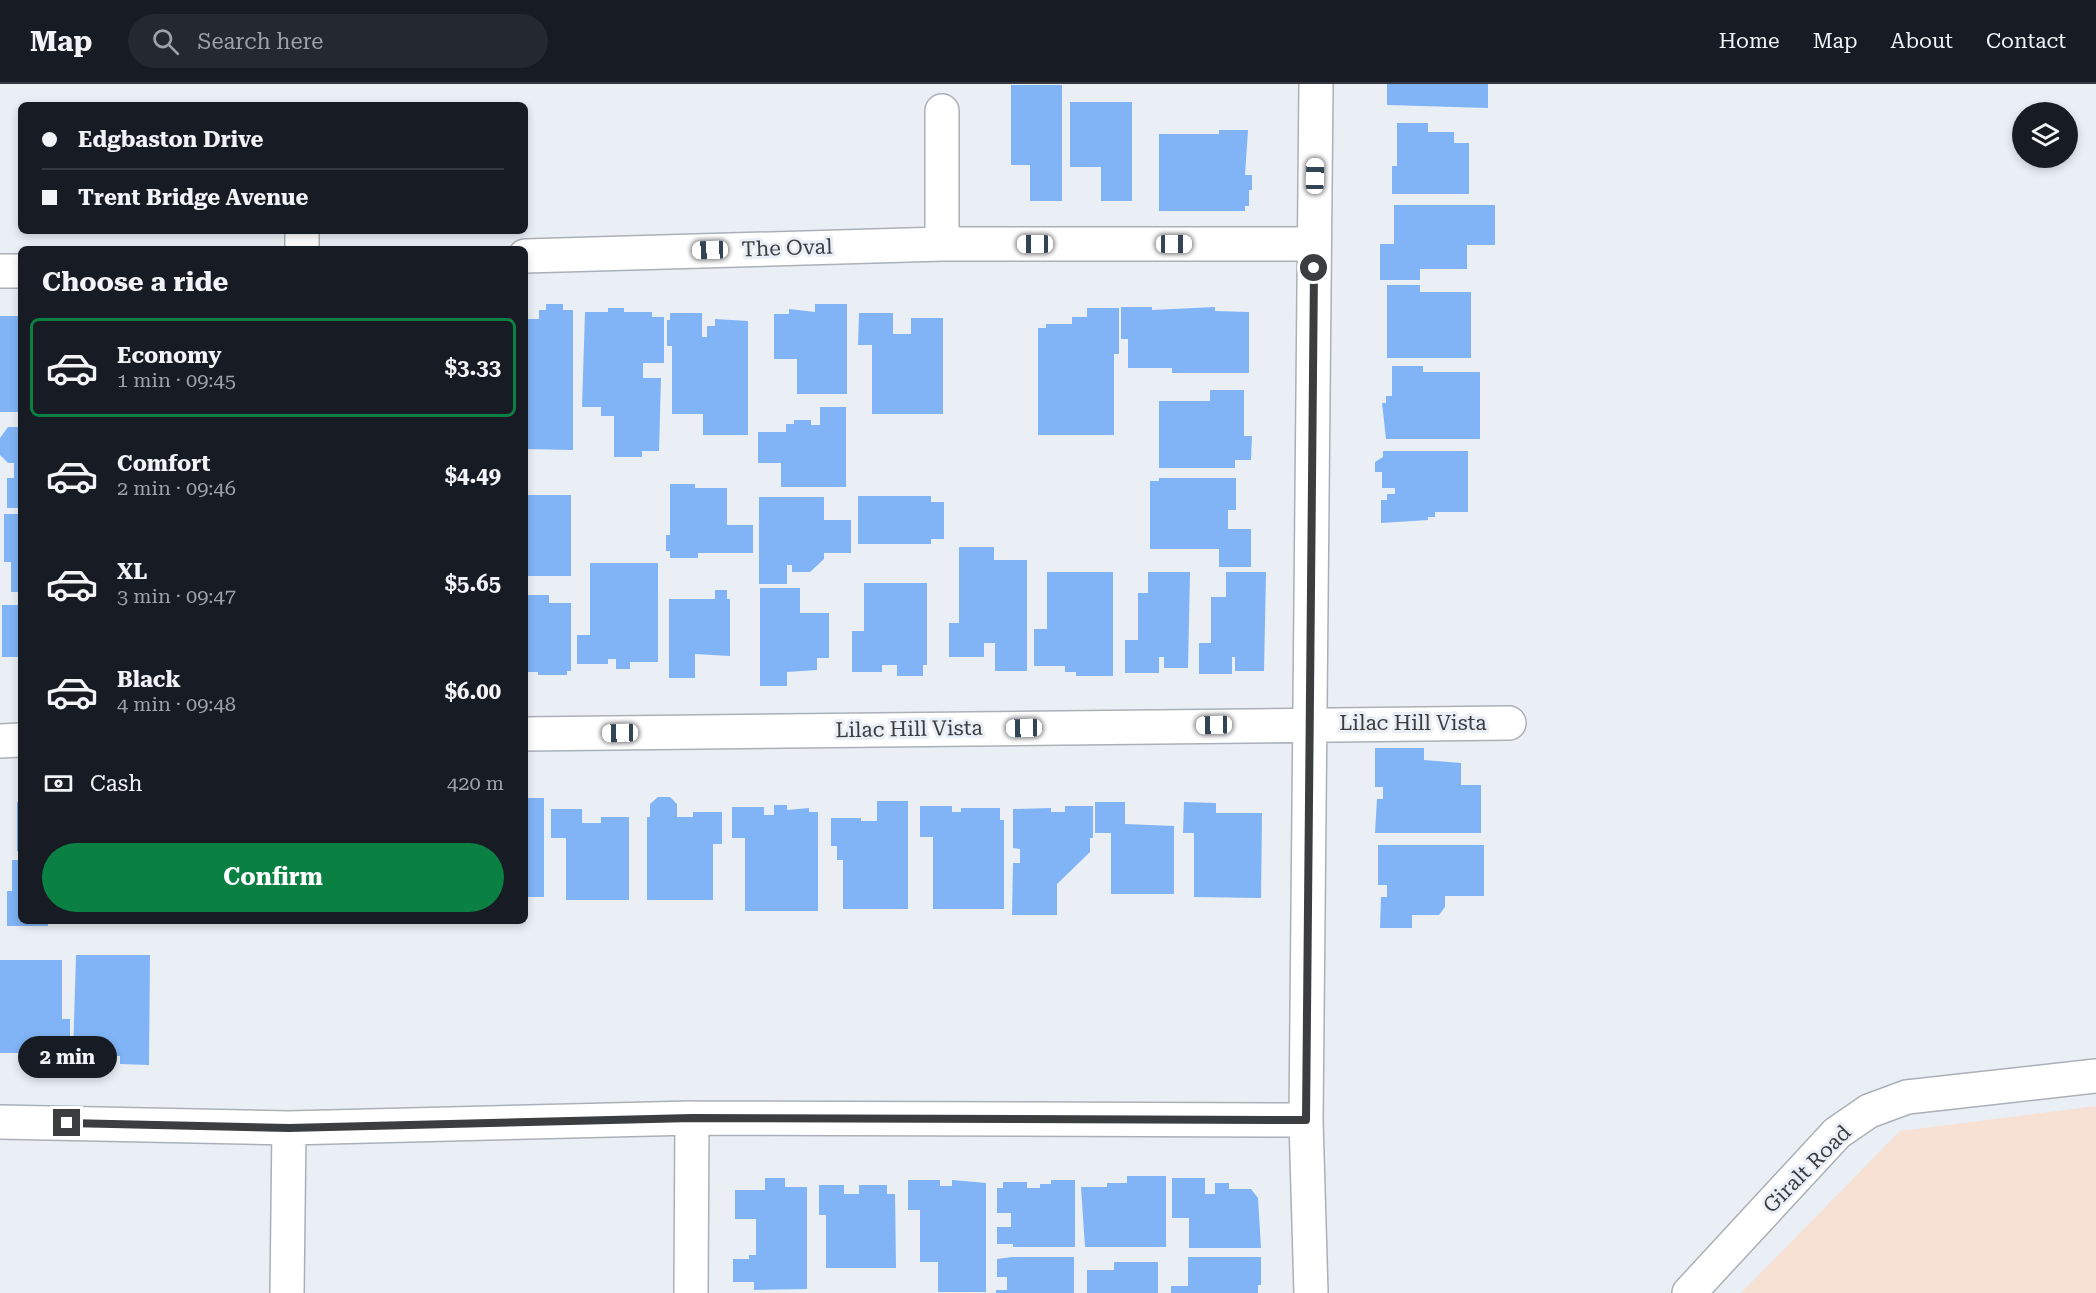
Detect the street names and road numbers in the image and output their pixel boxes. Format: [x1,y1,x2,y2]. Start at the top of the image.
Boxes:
street label: The Oval [741,234,833,262]
street label: Lilac Hill Vista [1339,711,1487,735]
street label: Lilac Hill Vista [835,716,984,742]
street label: Giralt Road [1758,1120,1856,1218]

